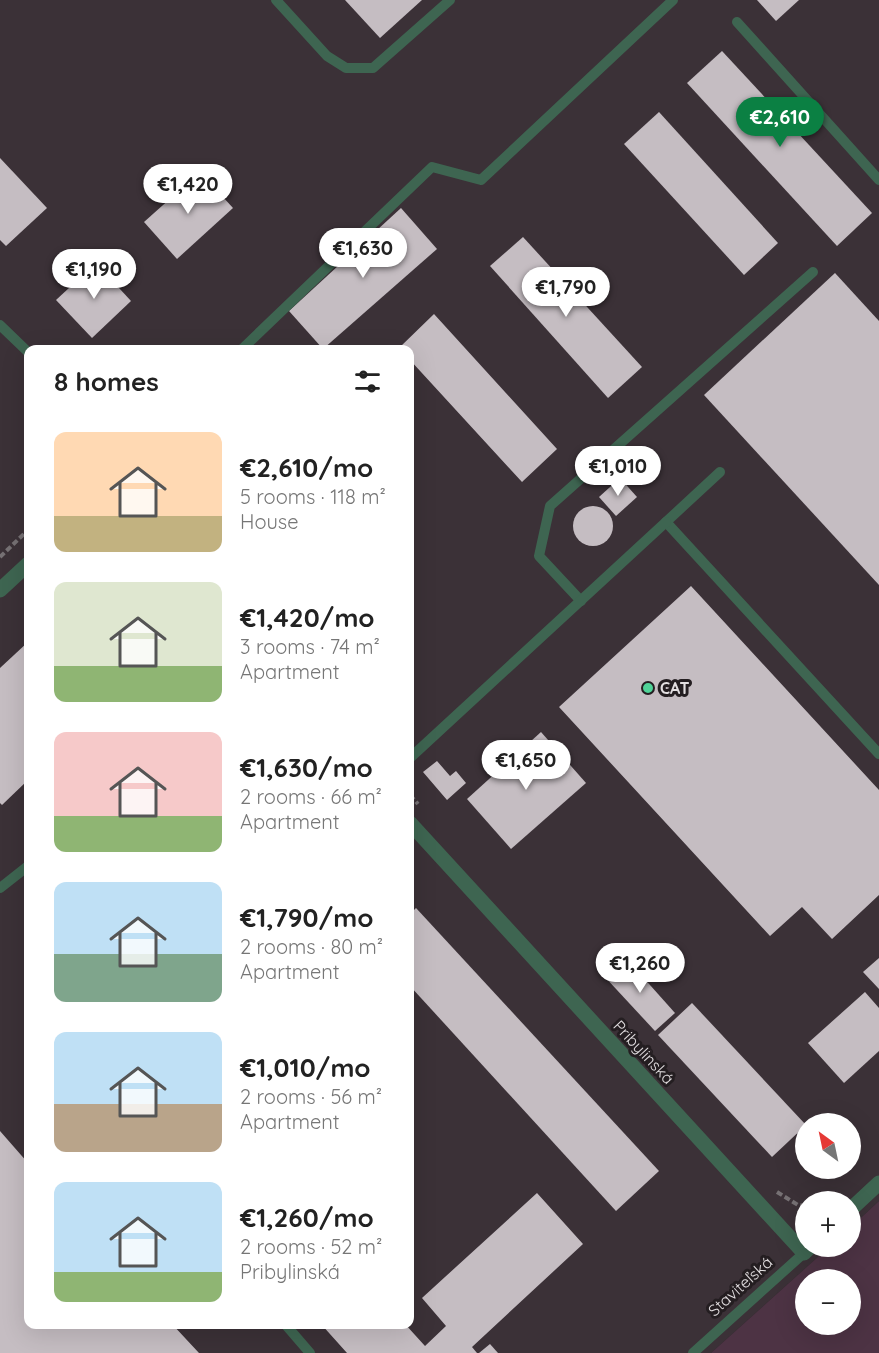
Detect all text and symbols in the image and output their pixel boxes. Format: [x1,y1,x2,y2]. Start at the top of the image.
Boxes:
pin: €2,610 [731,97,829,148]
text: €2,610 [750,104,810,129]
pin: €1,420 [139,164,237,215]
text: €1,420 [157,171,219,196]
pin: €1,630 [314,228,412,279]
text: €1,630 [333,235,393,260]
pin: €1,190 [45,249,143,300]
text: €1,190 [66,256,122,281]
pin: €1,790 [517,267,615,318]
text: €1,790 [536,274,596,299]
text: 8 homes [54,365,159,398]
icon: filters [351,365,384,398]
pin: €1,010 [569,446,667,497]
text: €2,610/mo [240,451,373,484]
text: €1,010 [589,453,647,478]
icon: home [102,456,174,528]
text: 5 rooms · 118 m² [240,484,386,509]
text: House [240,509,299,534]
text: €1,420/mo [240,601,375,634]
icon: home [102,606,174,678]
text: 3 rooms · 74 m² [240,634,380,659]
text: Apartment [240,659,340,684]
place label: CAT [660,678,689,698]
marker: CAT [641,681,655,695]
pin: €1,650 [477,740,575,791]
text: €1,650 [496,747,556,772]
text: €1,630/mo [240,751,373,784]
icon: home [102,756,174,828]
text: 2 rooms · 66 m² [240,784,382,809]
text: Apartment [240,809,340,834]
text: €1,790/mo [240,901,374,934]
icon: home [102,906,174,978]
text: 2 rooms · 80 m² [240,934,383,959]
pin: €1,260 [591,943,689,994]
text: €1,260 [610,950,670,975]
text: Apartment [240,959,340,984]
street label: Pribylinská [609,1016,679,1088]
text: €1,010/mo [240,1051,371,1084]
icon: home [102,1056,174,1128]
text: 2 rooms · 56 m² [240,1084,382,1109]
text: Apartment [240,1109,340,1134]
north arrow [795,1113,861,1179]
map controls [795,1113,861,1335]
button: + [795,1191,861,1257]
text: €1,260/mo [240,1201,374,1234]
icon: home [102,1206,174,1278]
text: 2 rooms · 52 m² [240,1234,382,1259]
street label: Staviteľská [704,1252,776,1320]
text: Pribylinská [240,1259,340,1284]
button: − [795,1269,861,1335]

